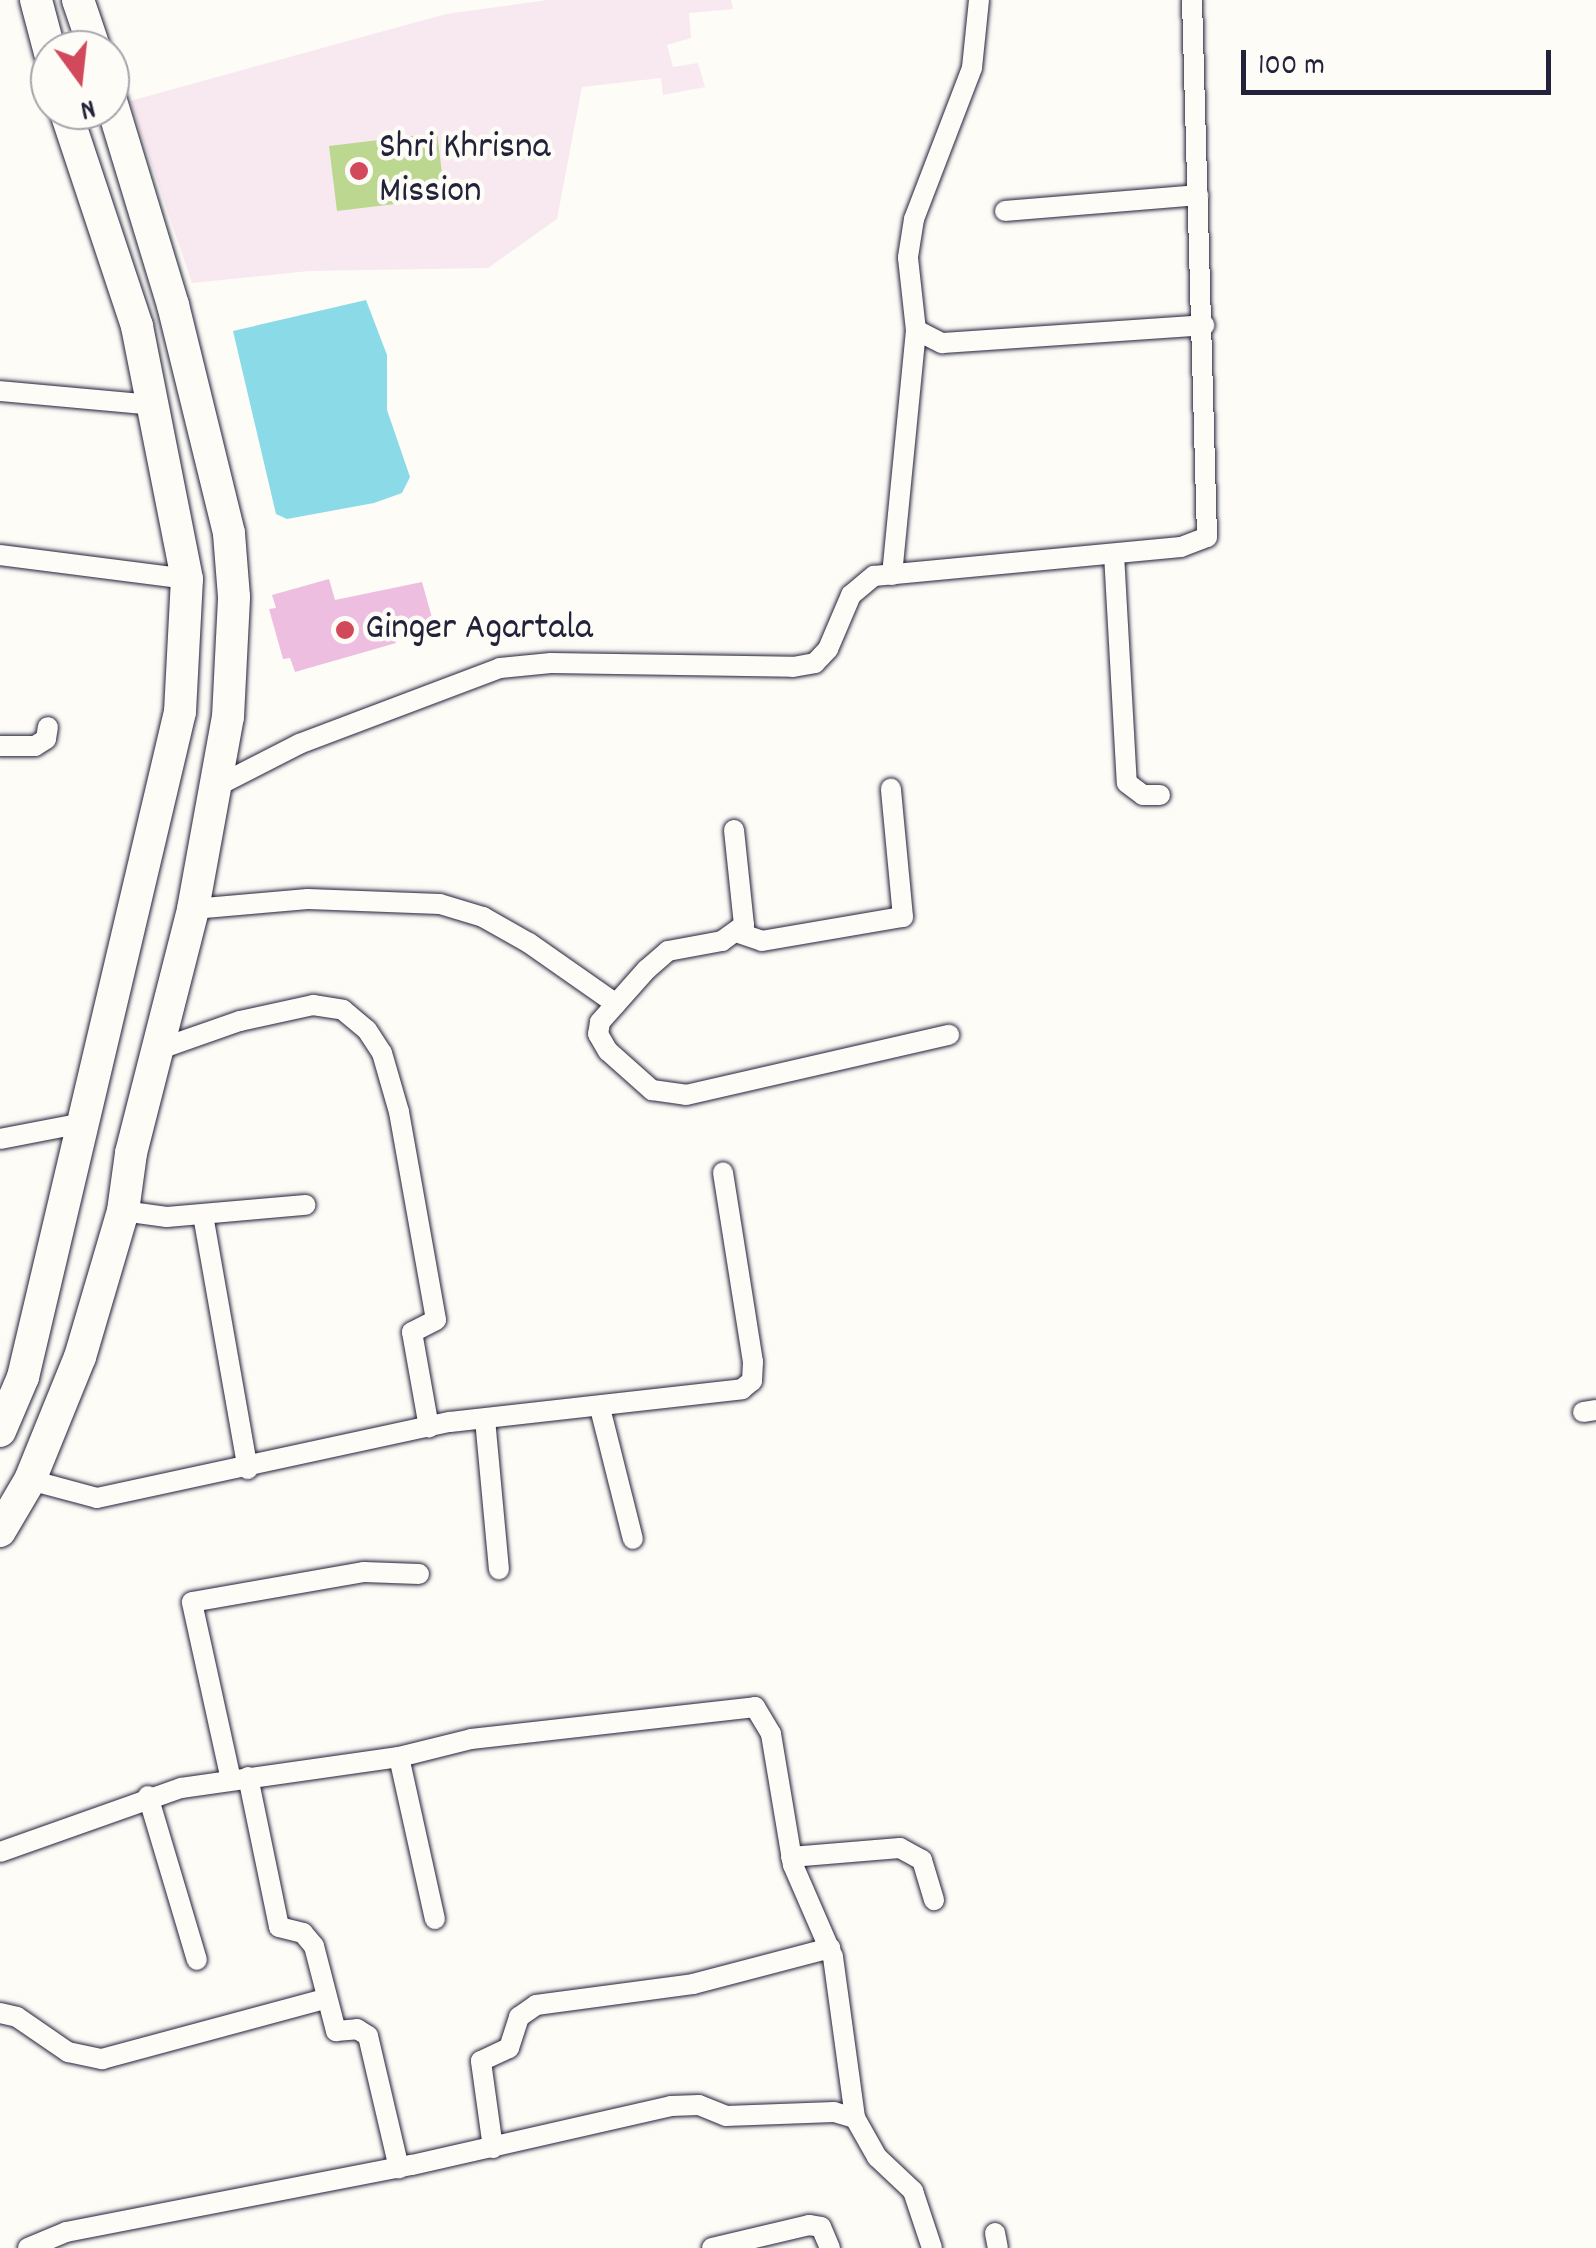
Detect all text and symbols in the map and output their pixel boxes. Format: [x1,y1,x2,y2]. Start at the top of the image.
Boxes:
north arrow [30,30,130,130]
scale bar [1246,30,1556,92]
text: 100 m [1258,46,1325,89]
text: N [75,86,99,128]
place label: Shri Khrisna Mission [379,126,550,215]
marker: Shri Khrisna Mission [348,160,370,182]
place label: Ginger Agartala [365,607,593,653]
marker: Ginger Agartala [334,619,356,641]

